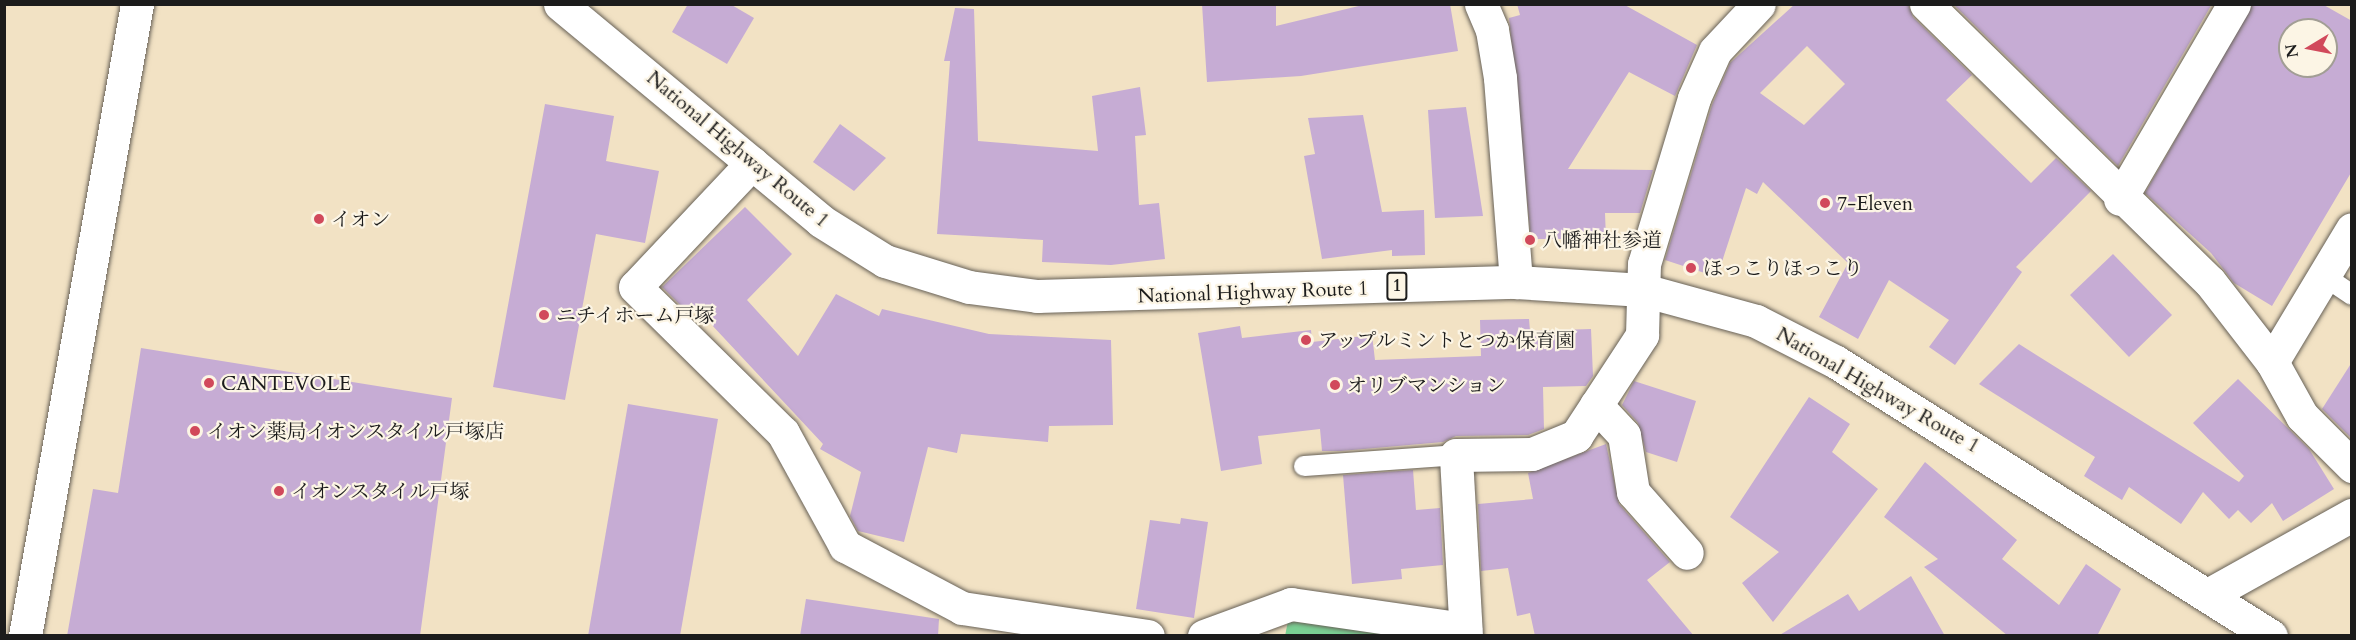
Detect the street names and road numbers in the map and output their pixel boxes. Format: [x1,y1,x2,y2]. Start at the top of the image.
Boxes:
street label: National Highway Route 1 [642,66,834,232]
road number: 1 [1385,271,1409,301]
street label: National Highway Route 1 [1137,276,1369,308]
street label: National Highway Route 1 [1772,322,1984,458]

